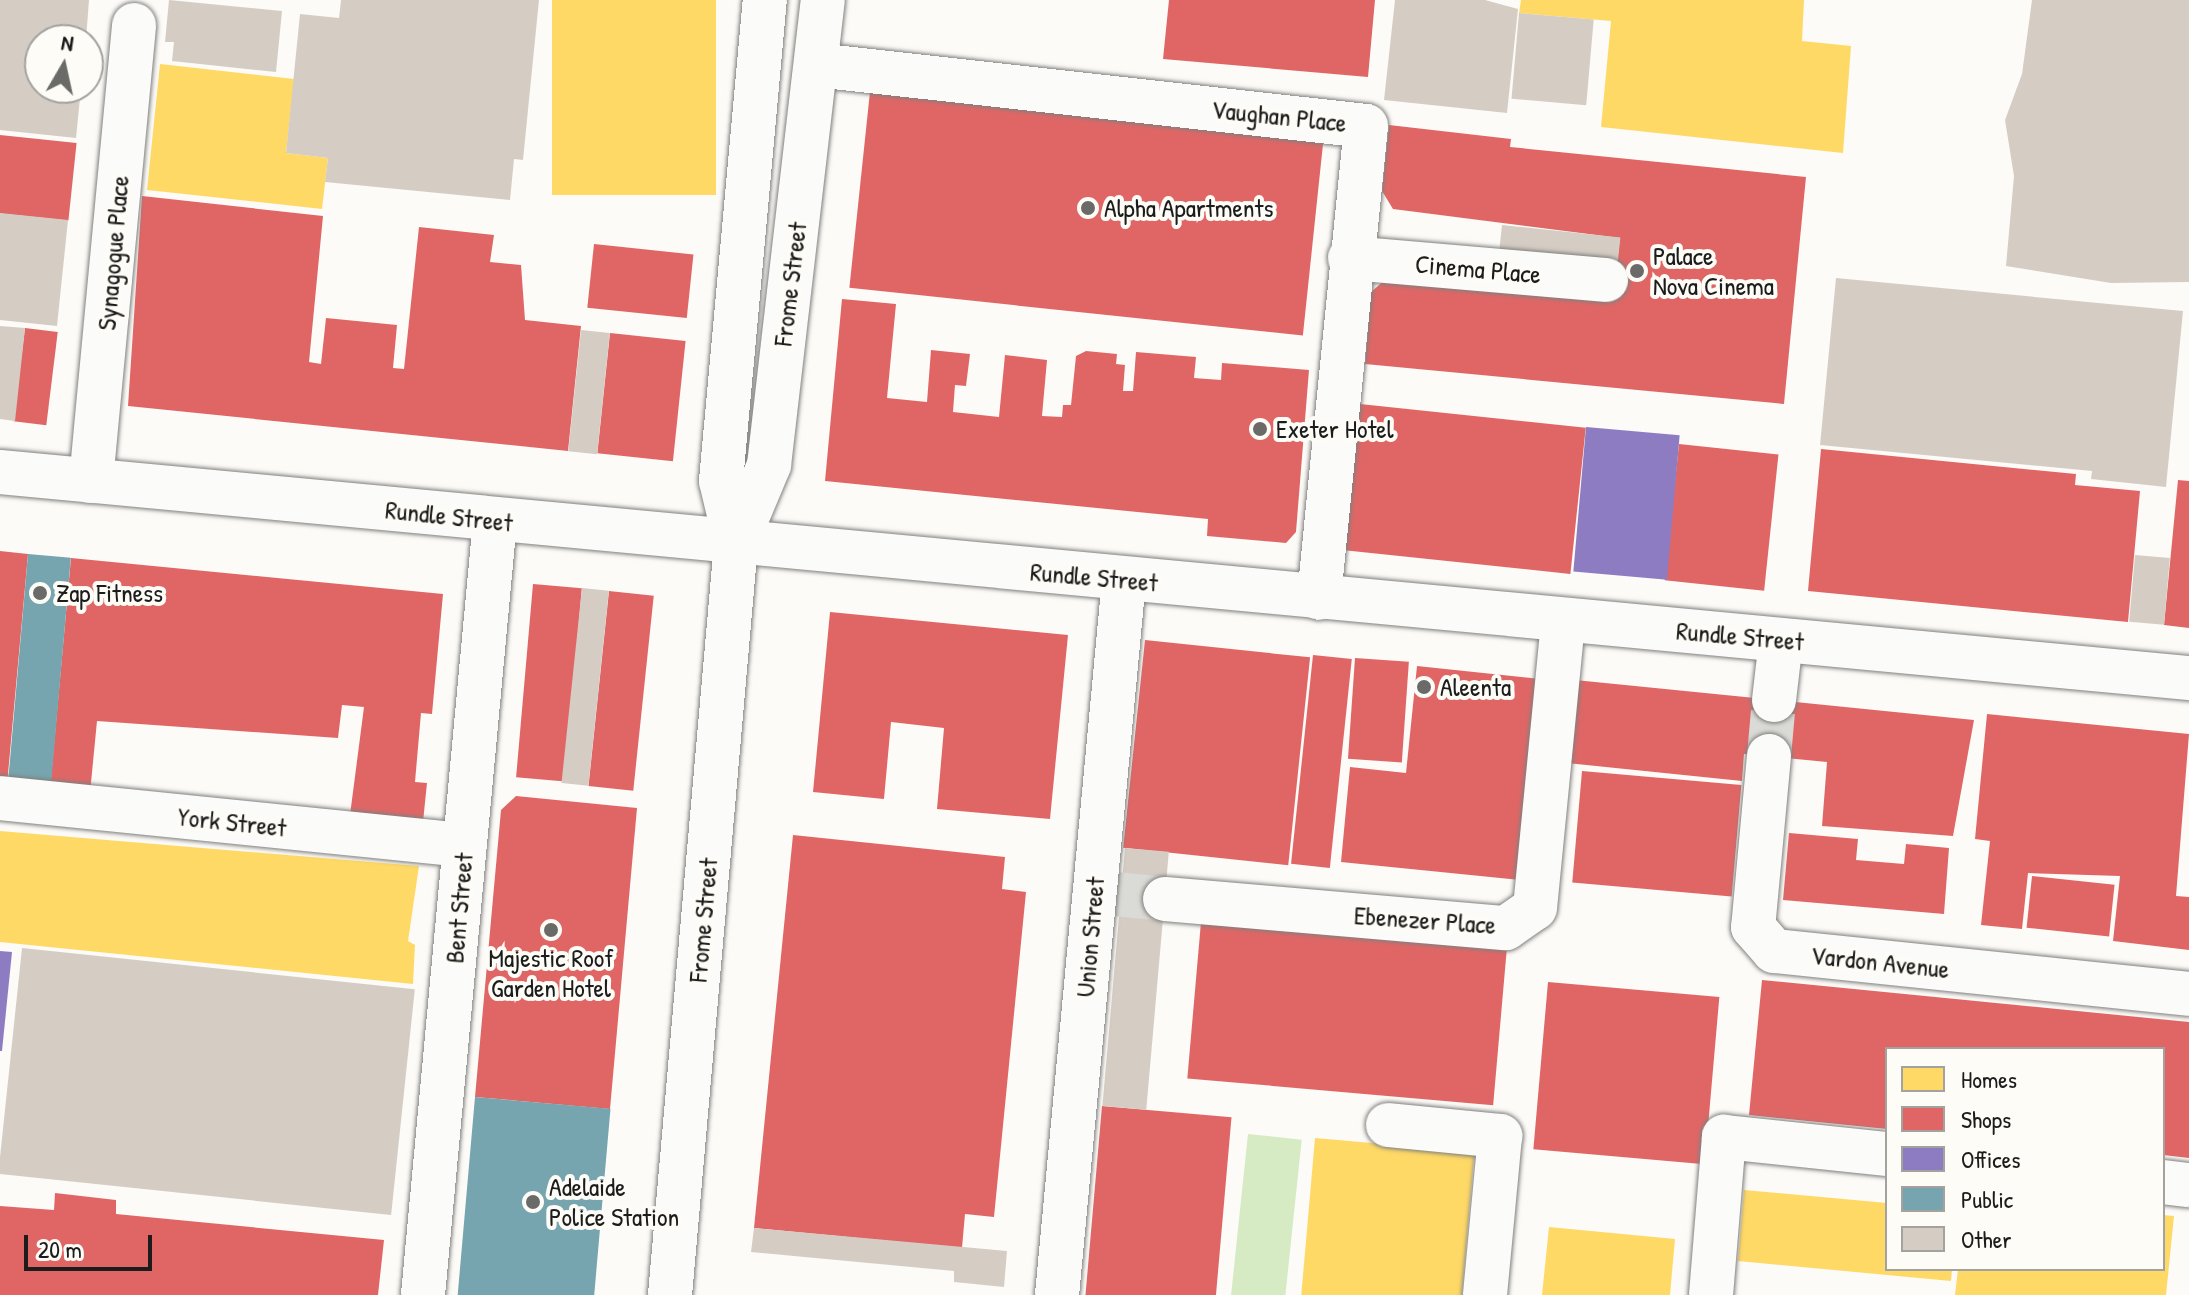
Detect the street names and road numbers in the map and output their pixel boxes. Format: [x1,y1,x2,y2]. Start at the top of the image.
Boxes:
street label: Vaughan Place [1210,93,1348,139]
street label: Synagogue Place [91,174,135,332]
street label: Frome Street [767,220,813,348]
street label: Cinema Place [1414,248,1542,290]
street label: Rundle Street [384,494,514,538]
street label: Rundle Street [1029,556,1159,598]
street label: Rundle Street [1675,615,1805,657]
street label: York Street [176,801,288,843]
street label: Bent Street [439,851,479,965]
street label: Frome Street [682,856,724,984]
street label: Union Street [1069,876,1111,998]
street label: Ebenezer Place [1353,899,1497,941]
street label: Vardon Avenue [1809,939,1951,985]

